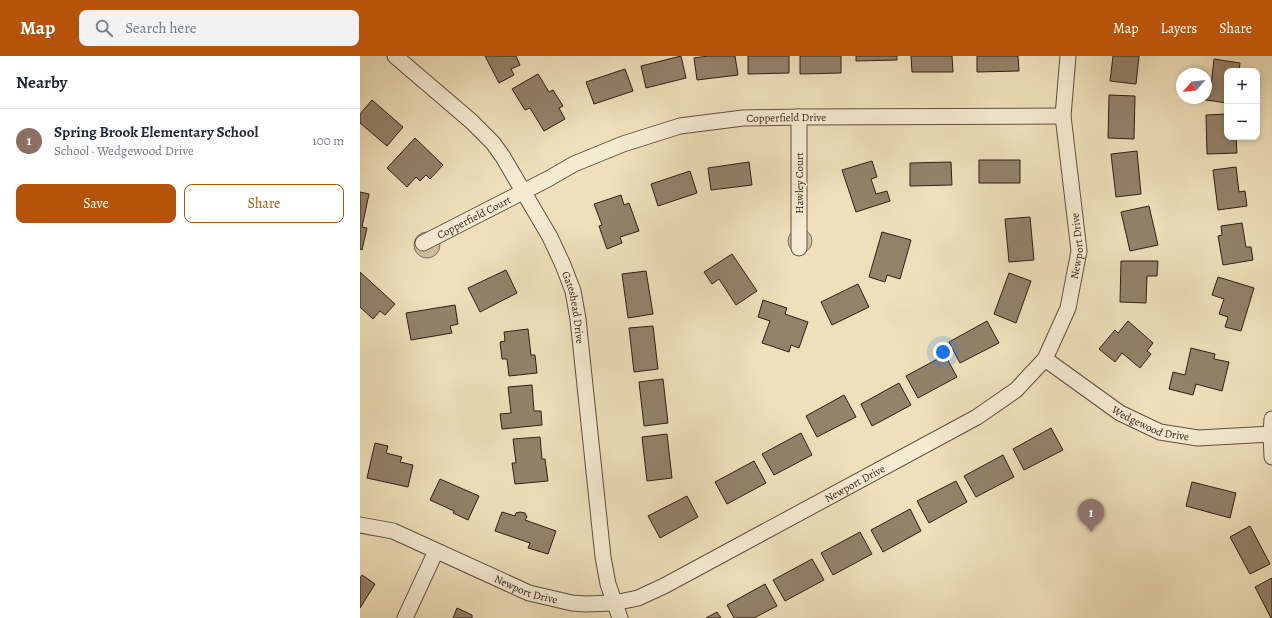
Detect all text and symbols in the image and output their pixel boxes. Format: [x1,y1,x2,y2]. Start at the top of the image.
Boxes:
search box [79,10,359,46]
text: Map [20,15,55,41]
icon: search [93,17,115,39]
text: Search here [125,18,197,38]
text: Map [1113,19,1139,38]
text: Layers [1161,19,1197,38]
text: Share [1219,19,1252,38]
north arrow [1176,68,1212,104]
map controls [1224,68,1260,140]
button: + [1224,68,1260,104]
text: Nearby [16,71,67,94]
button: − [1224,104,1260,140]
street label: Copperfield Drive [746,110,826,126]
text: Spring Brook Elementary School [54,122,258,142]
text: 1 [27,132,31,149]
text: 100 m [312,132,344,149]
text: School · Wedgewood Drive [54,142,194,159]
street label: Hawley Court [792,152,807,214]
button: Save [16,184,176,223]
button: Share [184,184,344,223]
street label: Copperfield Court [434,192,514,243]
street label: Newport Drive [1067,212,1087,280]
street label: Gateshead Drive [558,269,588,345]
your location [933,342,953,362]
street label: Wedgewood Drive [1108,402,1190,444]
street label: Newport Drive [822,461,888,506]
pin: 1 [1078,499,1104,532]
street label: Newport Drive [492,571,559,607]

